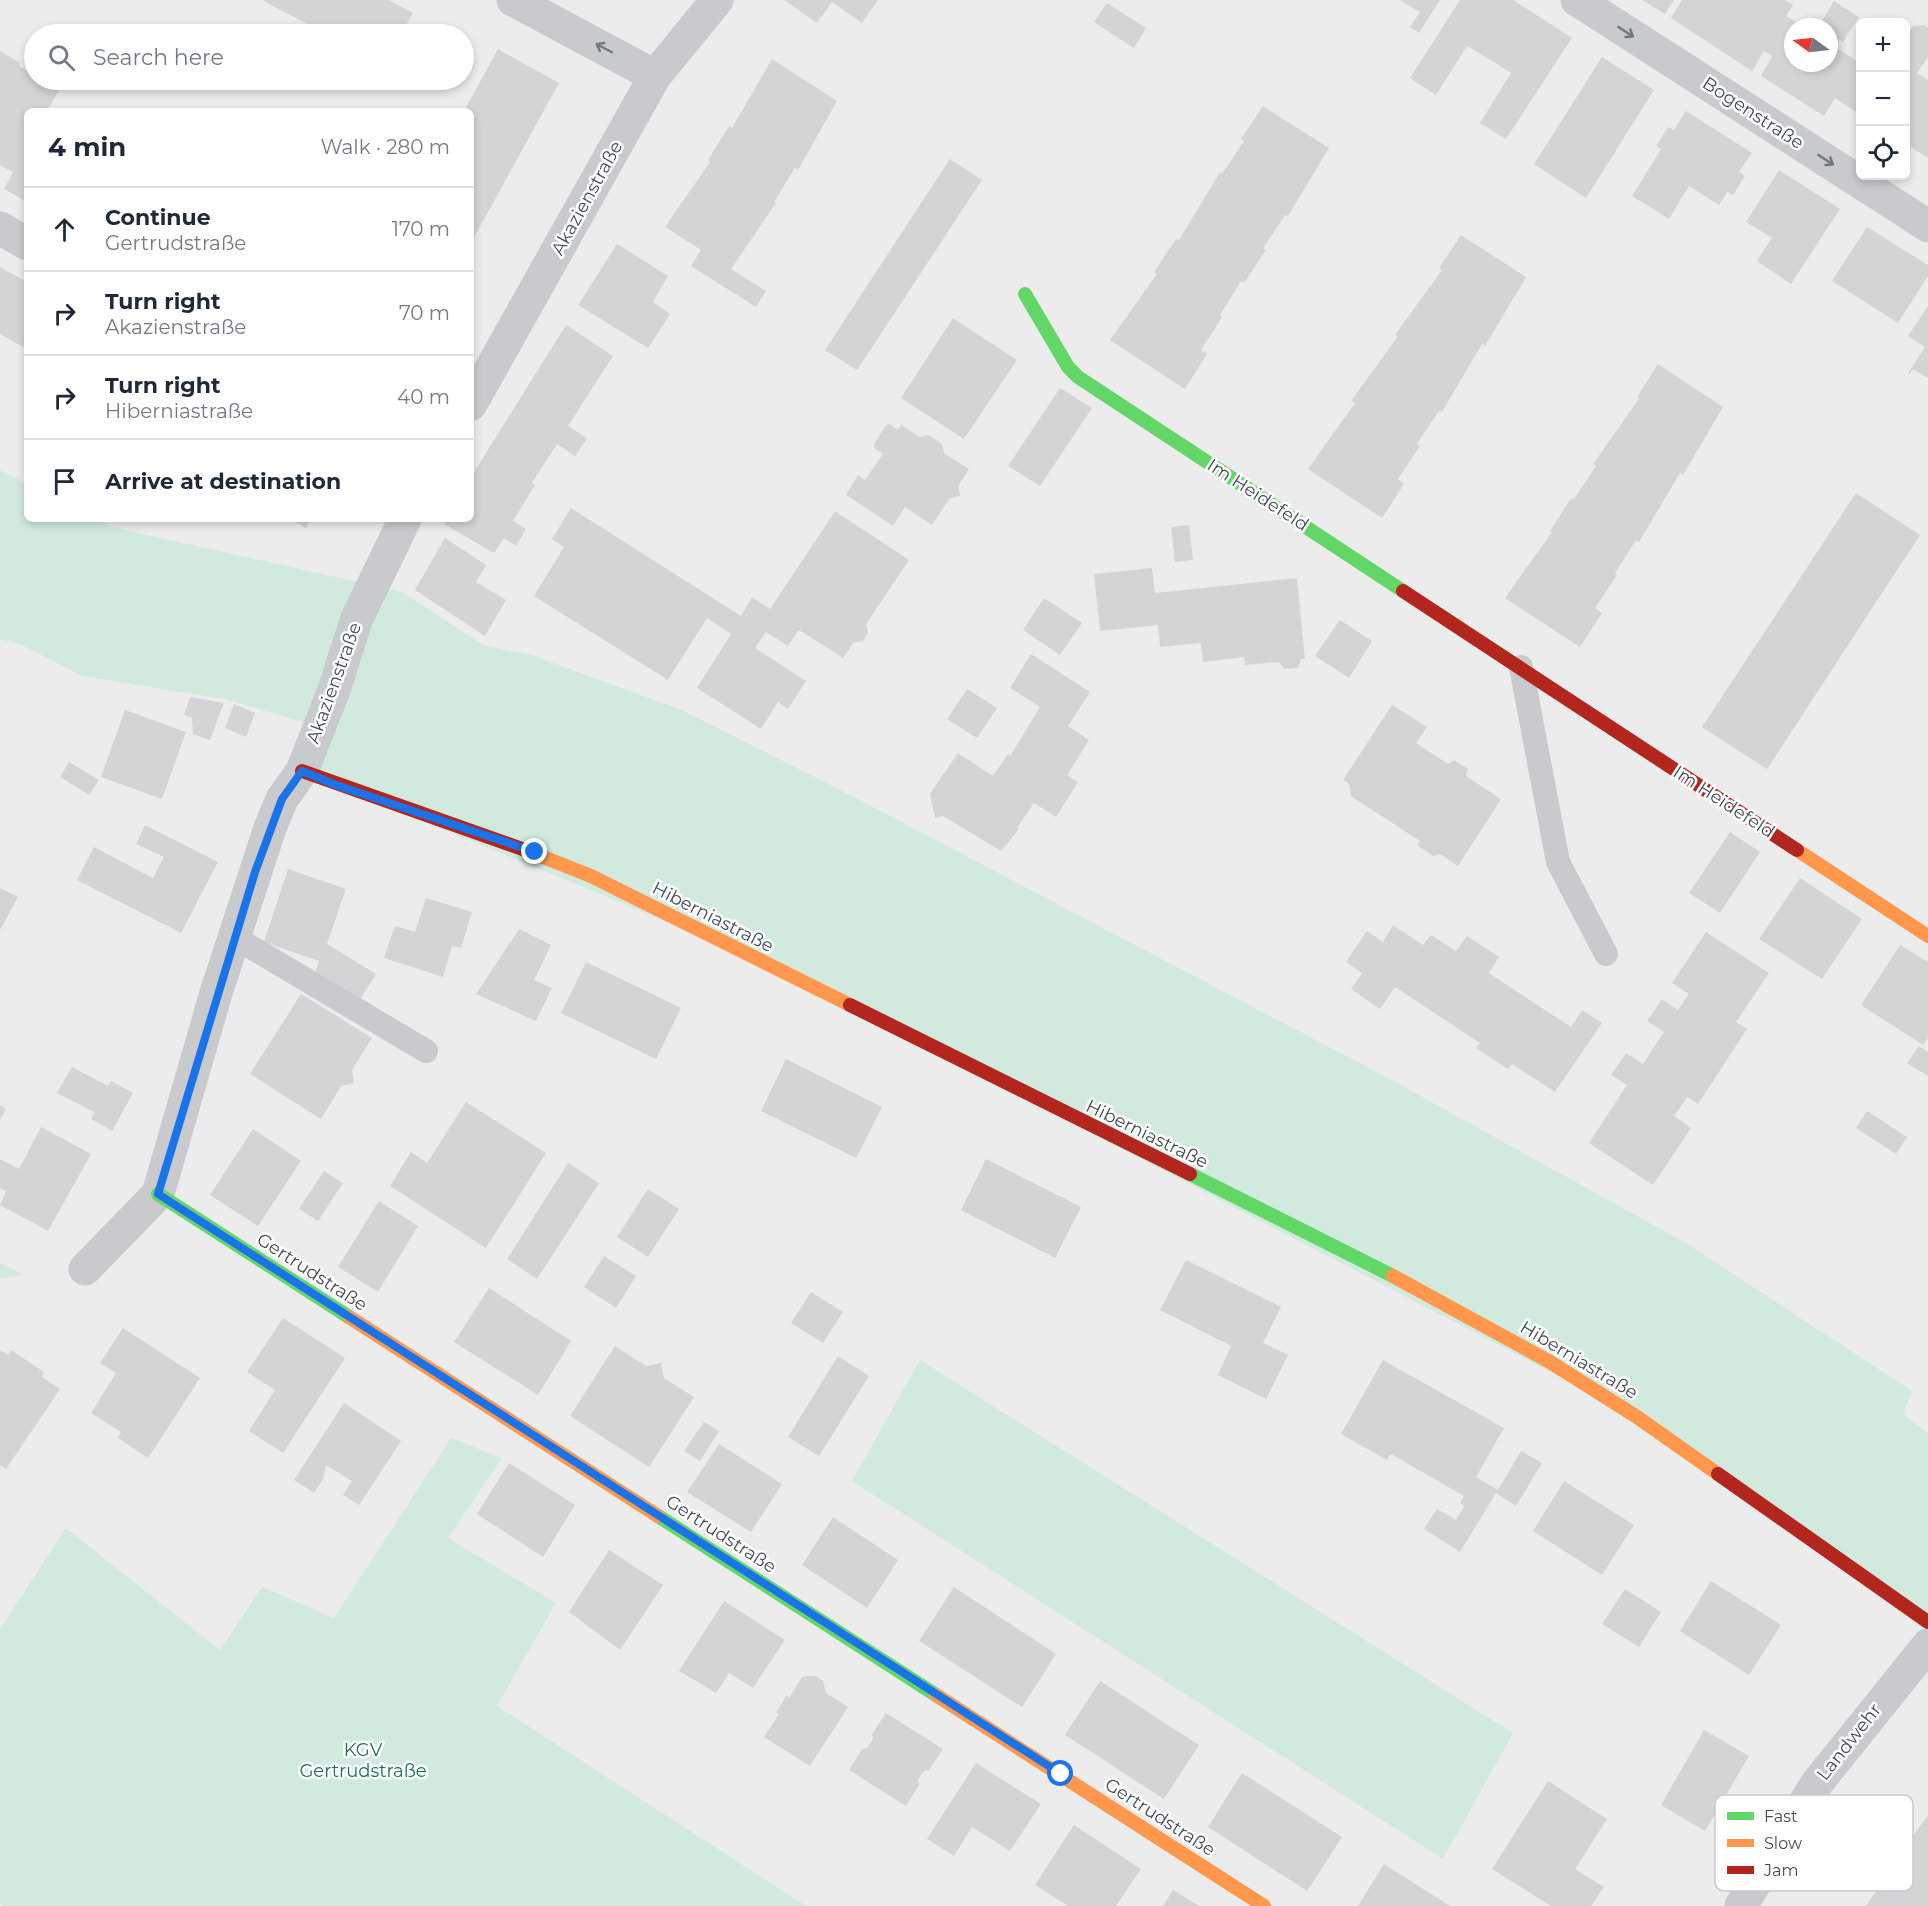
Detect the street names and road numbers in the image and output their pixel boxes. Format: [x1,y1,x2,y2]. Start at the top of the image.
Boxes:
street label: Bogenstraße [1698,72,1808,154]
street label: Akazienstraße [547,137,628,259]
street label: Im Heidefeld [1203,454,1313,536]
street label: Akazienstraße [302,619,366,747]
street label: Im Heidefeld [1669,761,1779,843]
street label: Hiberniastraße [649,877,778,957]
street label: Hiberniastraße [1082,1095,1212,1173]
street label: Gertrudstraße [253,1228,371,1316]
street label: Hiberniastraße [1516,1316,1642,1404]
street label: Gertrudstraße [662,1490,780,1578]
street label: Landwehr [1812,1699,1886,1785]
street label: Gertrudstraße [1101,1773,1219,1861]

